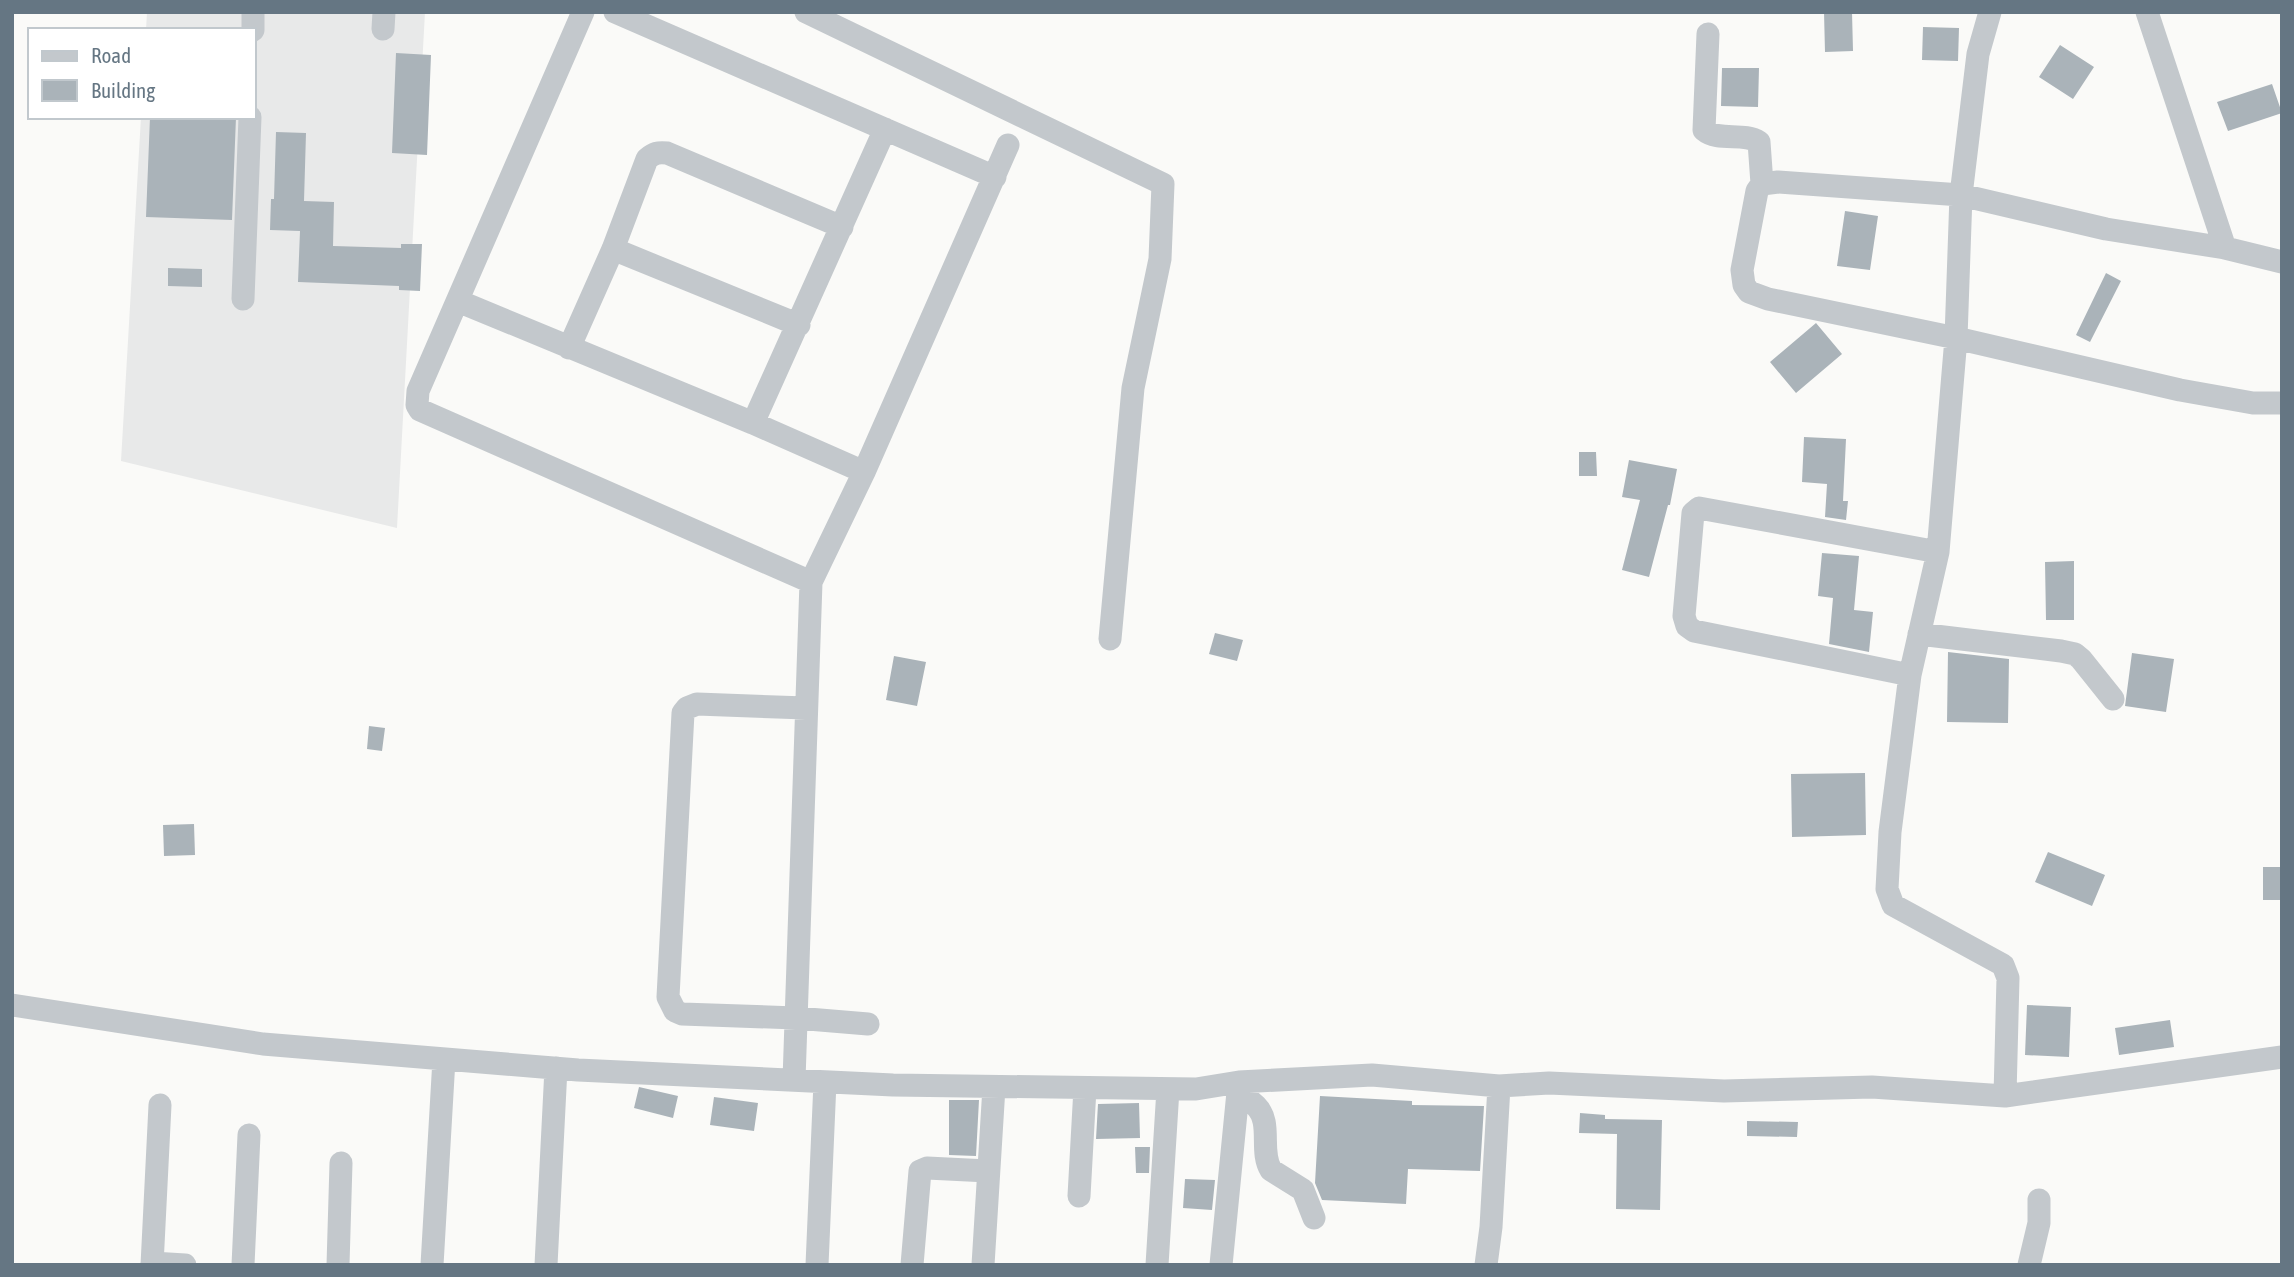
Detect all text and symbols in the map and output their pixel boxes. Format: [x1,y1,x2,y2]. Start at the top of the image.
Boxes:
legend [28,28,256,119]
text: Road [91,43,131,67]
text: Building [91,78,155,102]

